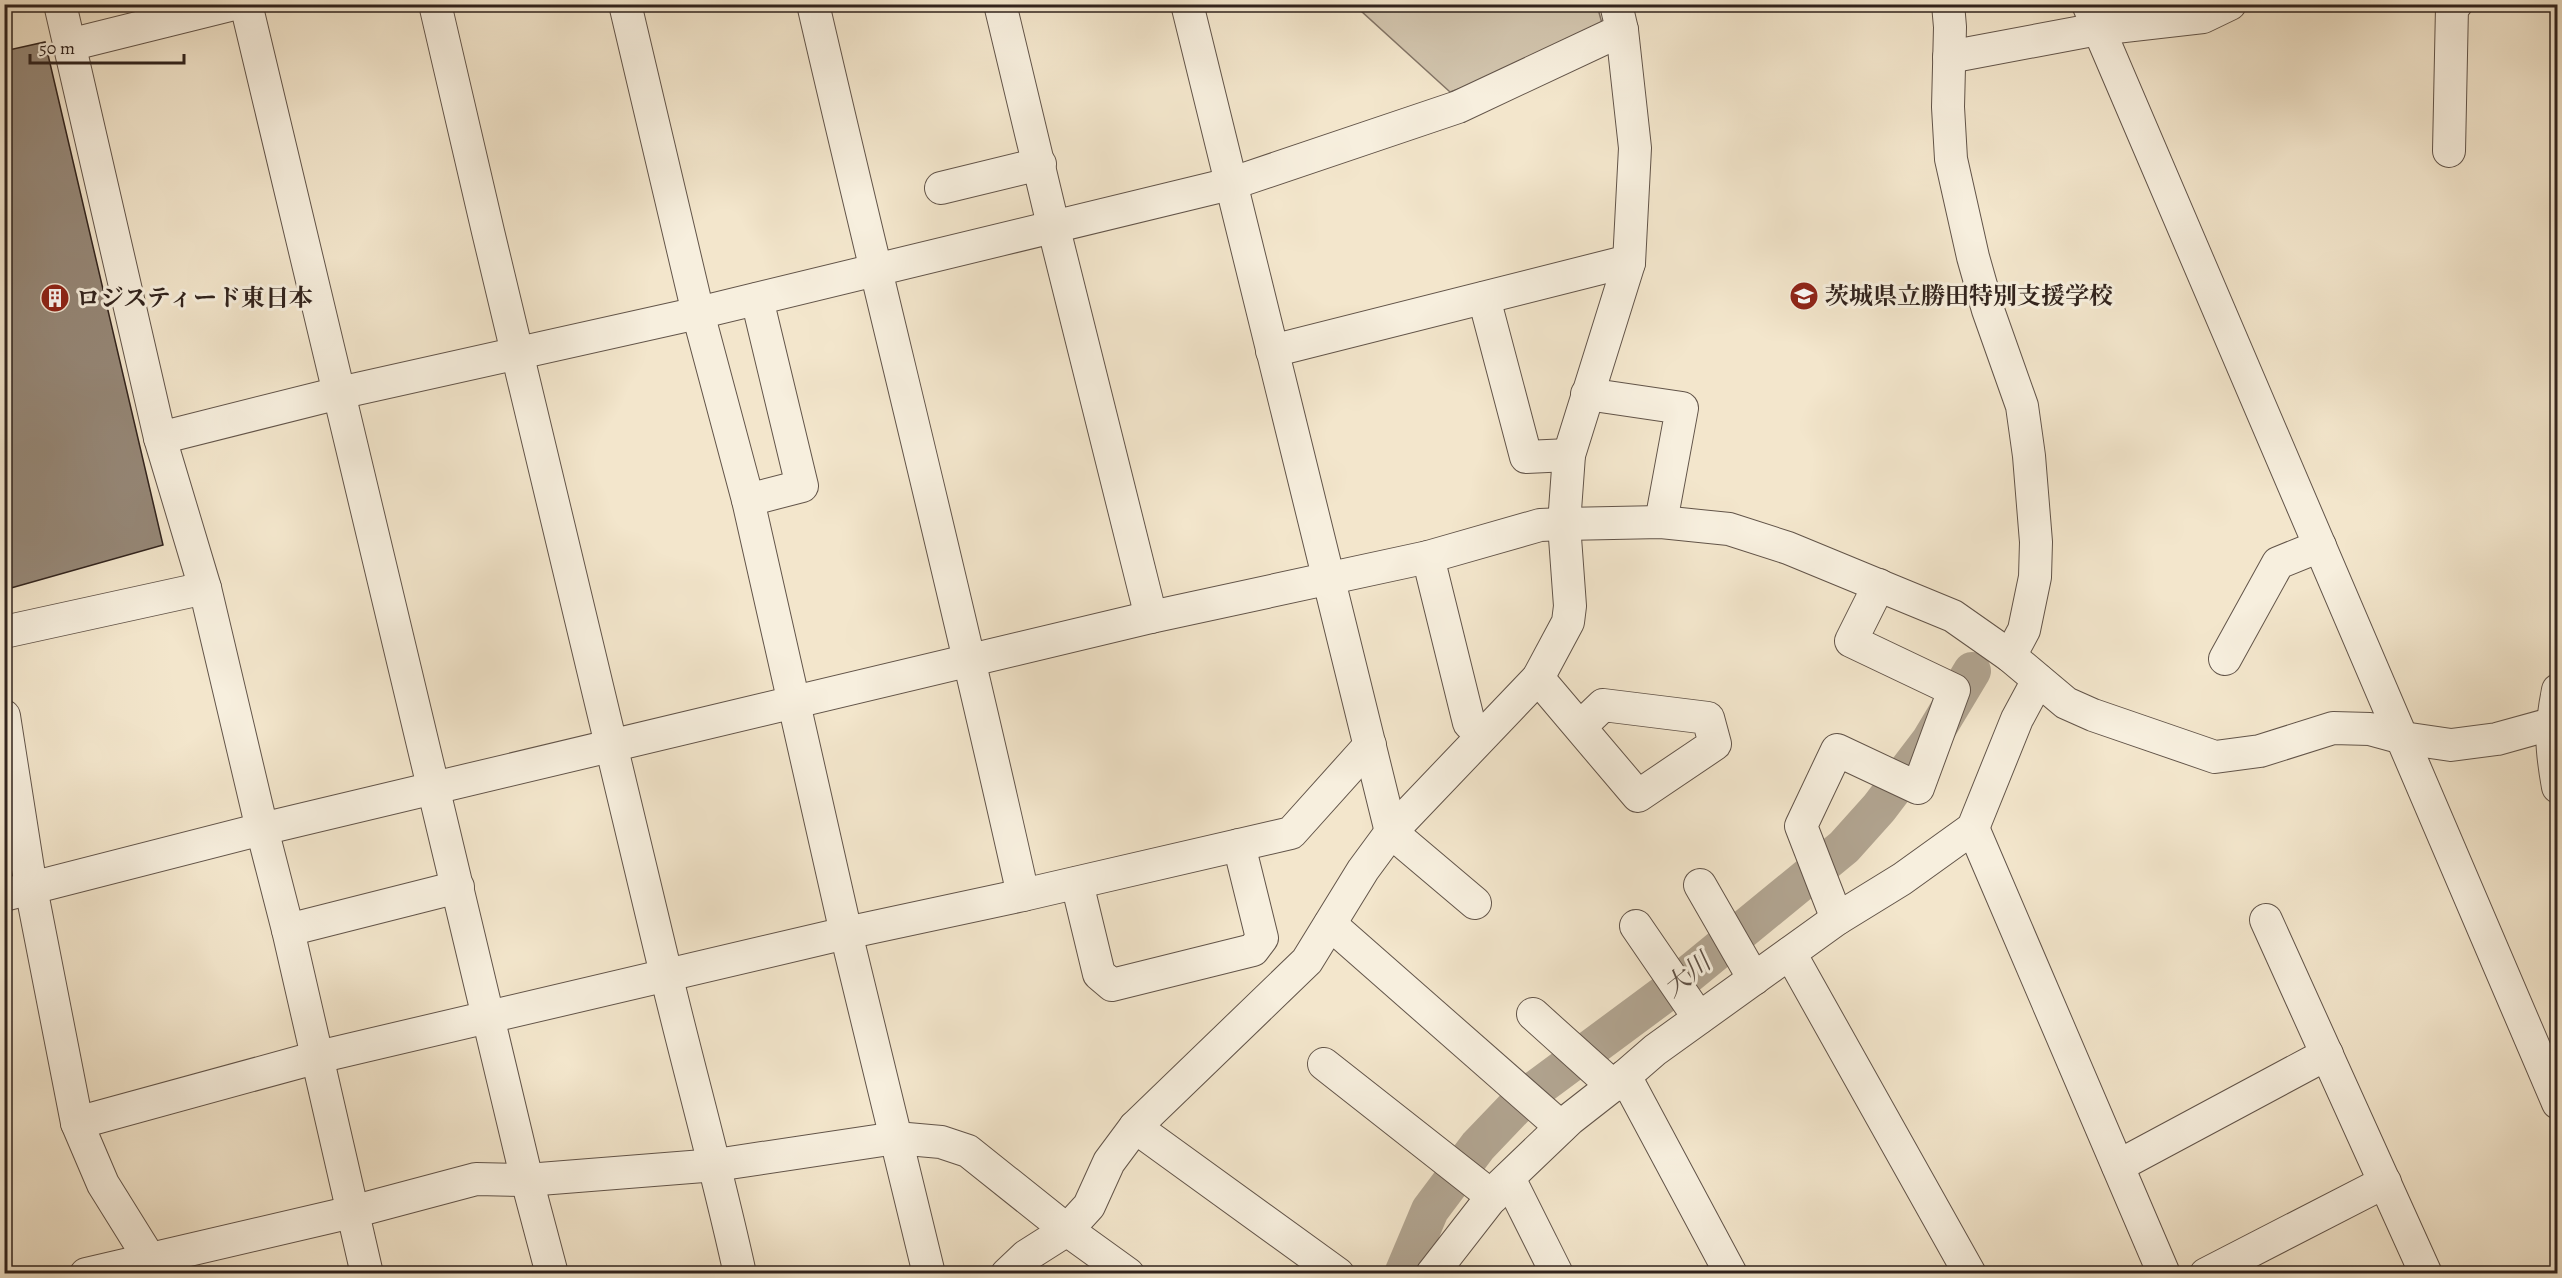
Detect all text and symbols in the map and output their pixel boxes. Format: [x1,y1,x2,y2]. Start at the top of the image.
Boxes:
scale bar [30,27,184,65]
text: 50 m [39,36,75,60]
school or university icon: 茨城県立勝田特別支援学校 [1788,280,1820,312]
place label: 茨城県立勝田特別支援学校 [1825,280,2113,312]
building icon: ロジスティード東日本 [39,282,71,314]
place label: ロジスティード東日本 [76,282,313,314]
water label: 大川 [1656,943,1721,1005]

